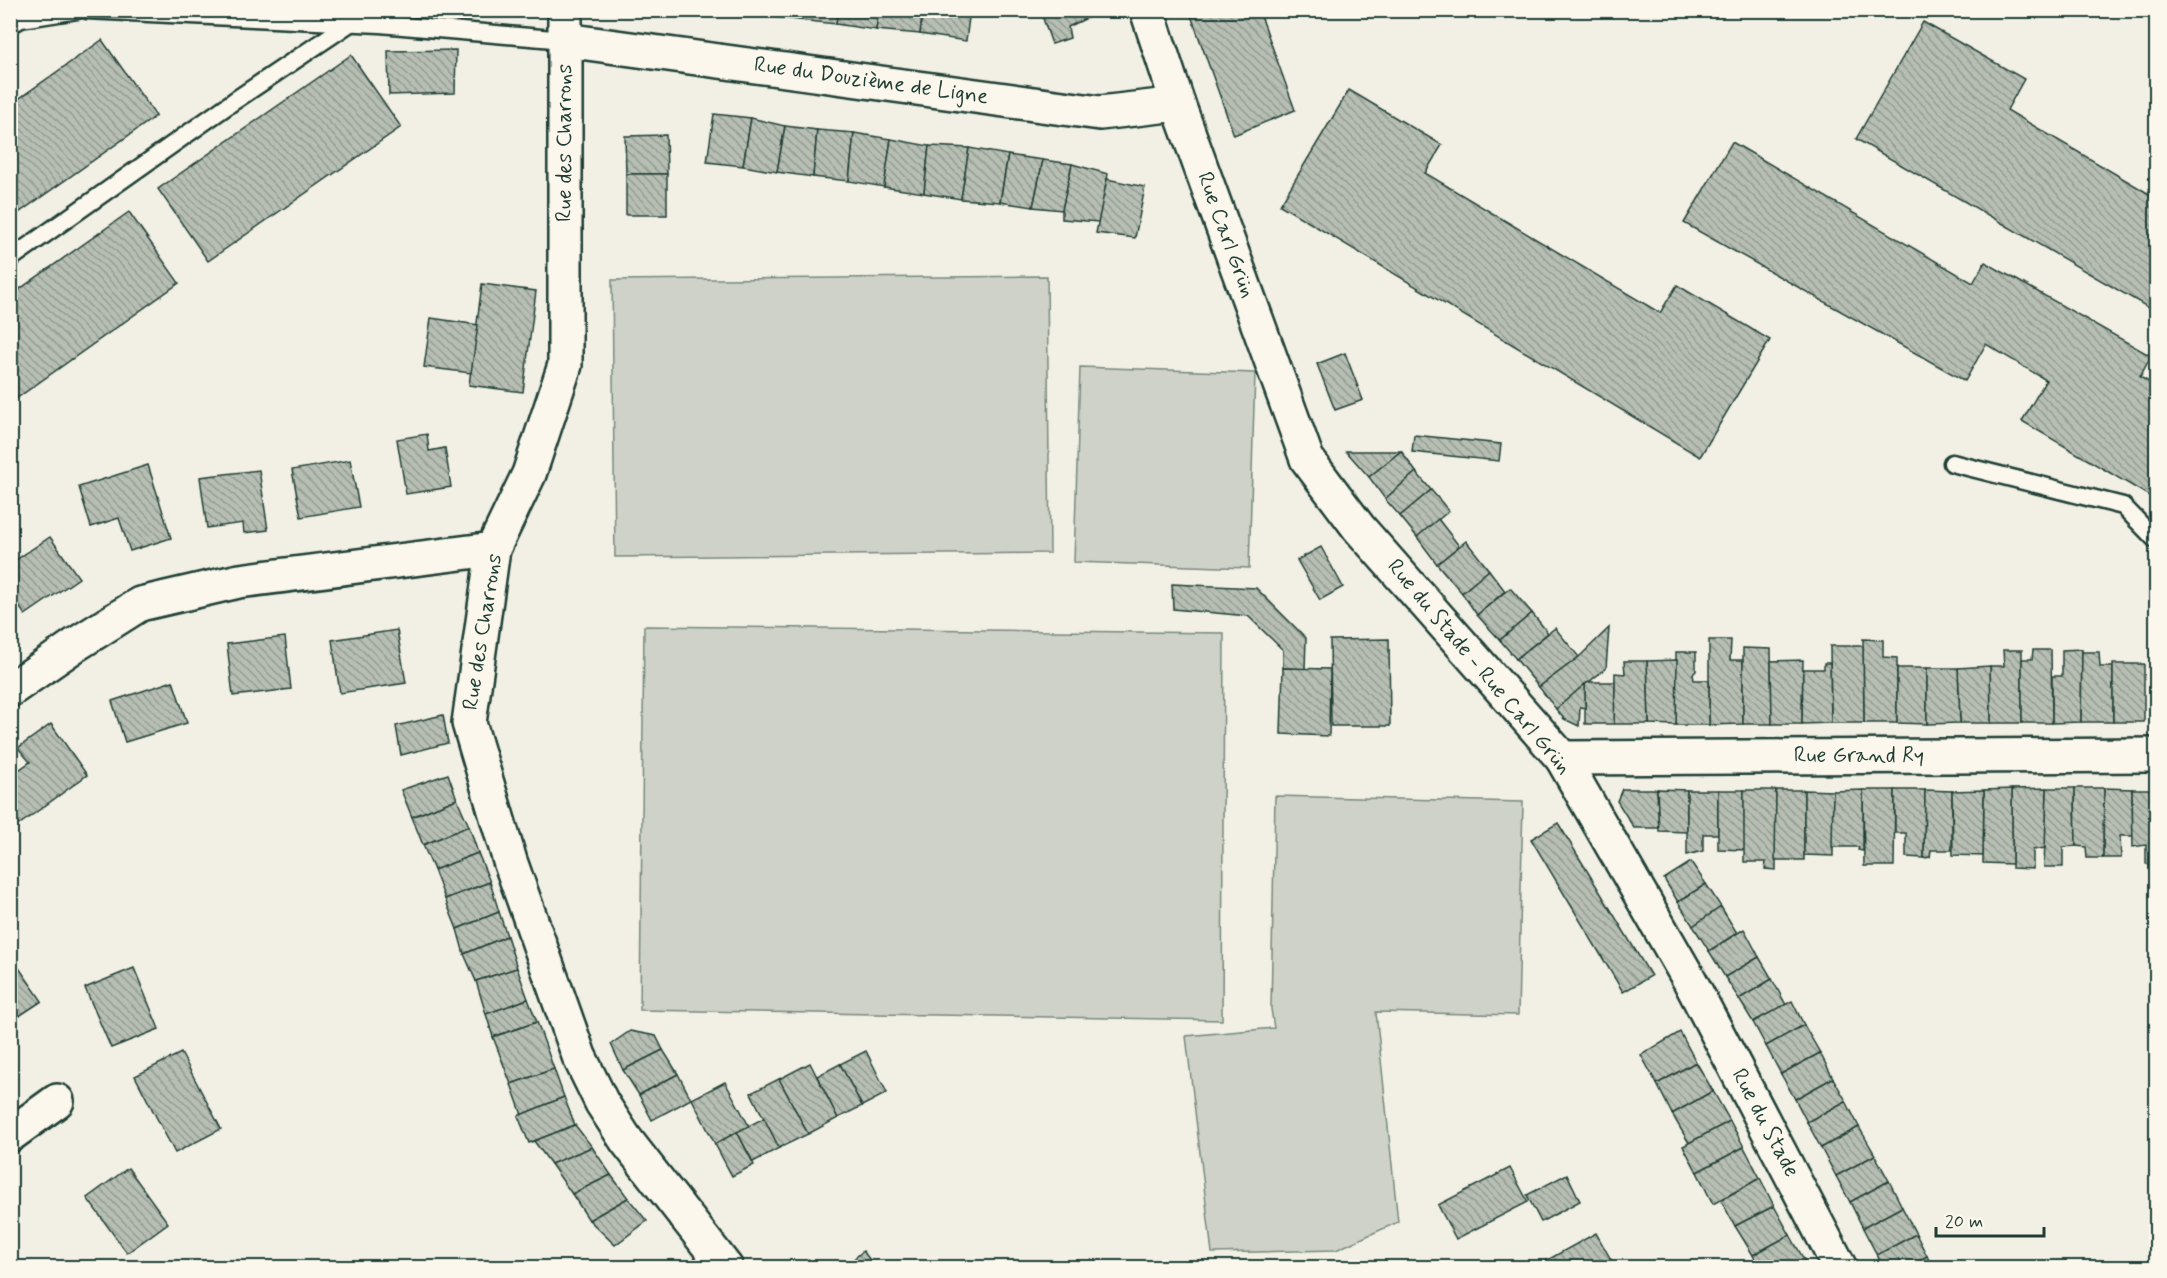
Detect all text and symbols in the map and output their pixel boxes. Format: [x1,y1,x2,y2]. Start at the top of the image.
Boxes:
street label: Rue du Douzième de Ligne [752,51,990,112]
street label: Rue des Charrons [551,64,579,222]
street label: Rue Carl Grün [1190,168,1262,302]
street label: Rue des Charrons [457,552,509,712]
street label: Rue du Stade - Rue Carl Grün [1381,553,1577,781]
street label: Rue Grand Ry [1794,742,1924,770]
street label: Rue du Stade [1725,1064,1805,1182]
scale bar [1936,1200,2044,1238]
text: 20 m [1945,1210,1983,1234]

